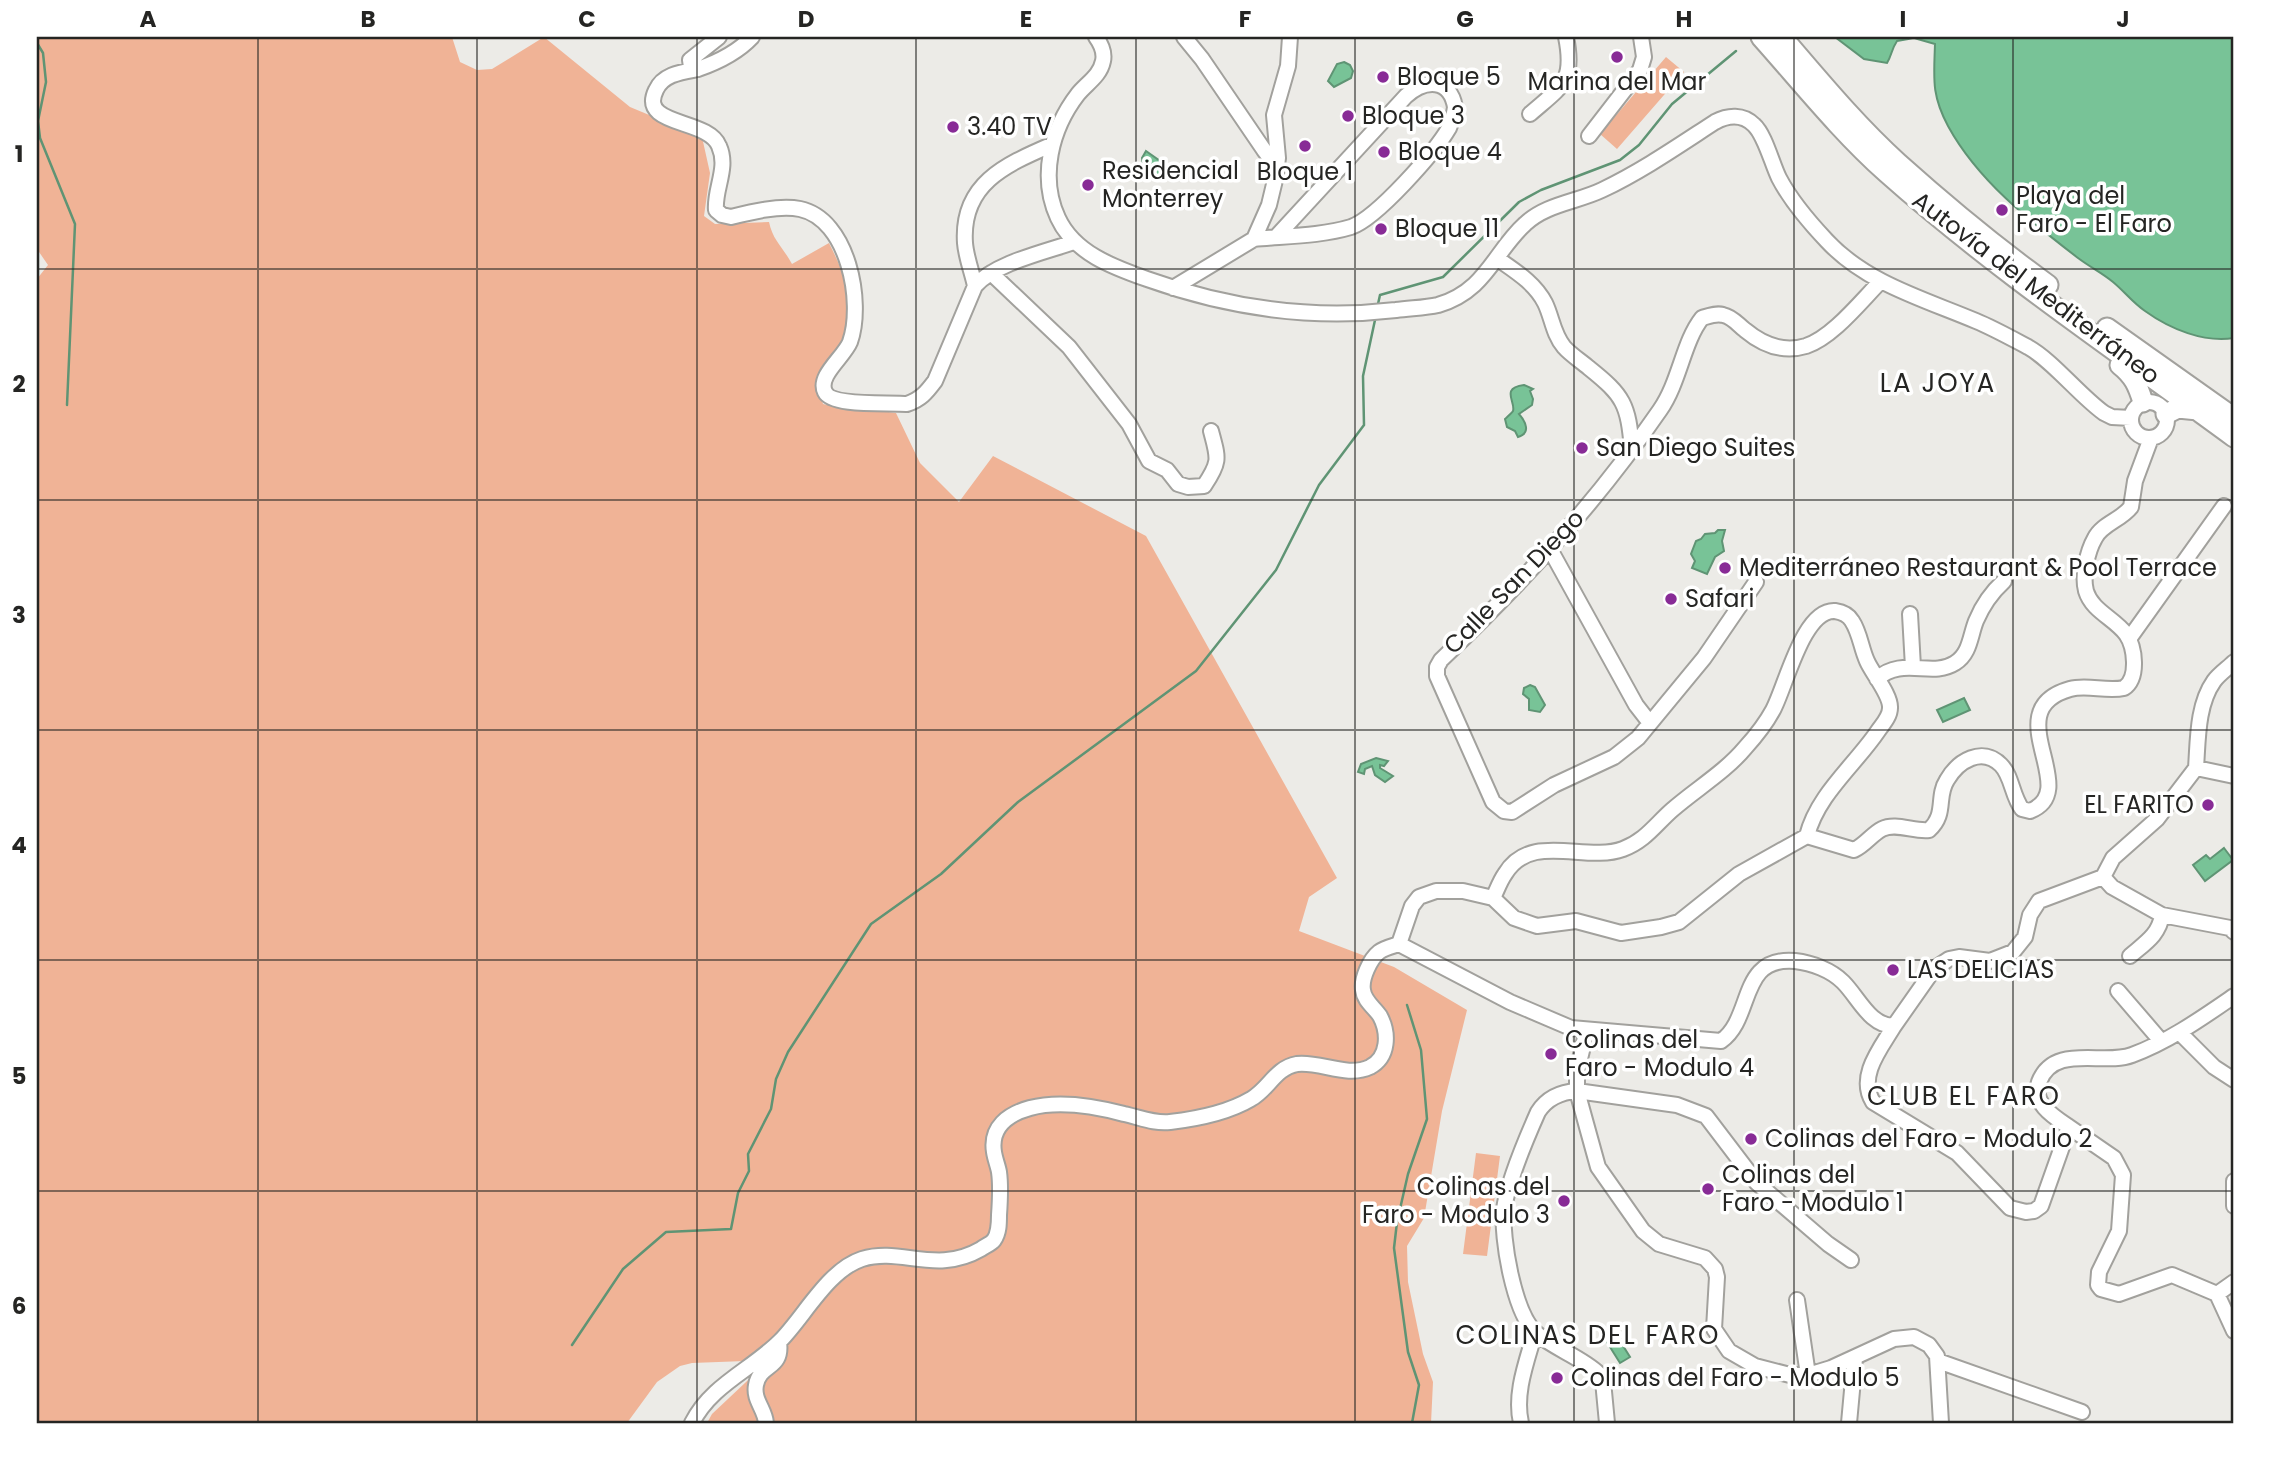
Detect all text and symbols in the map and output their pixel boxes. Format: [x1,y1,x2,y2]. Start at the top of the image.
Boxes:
text: A [140,3,157,35]
text: B [360,3,376,35]
text: C [578,3,596,35]
text: D [798,3,814,35]
text: E [1020,3,1032,35]
text: F [1239,3,1251,35]
text: G [1456,3,1474,35]
text: H [1676,3,1692,35]
text: I [1900,3,1906,35]
text: J [2116,3,2130,35]
marker: Marina del Mar [1609,49,1625,65]
place label: Bloque 5 [1397,60,1501,93]
place label: Marina del Mar [1528,65,1707,98]
marker: Bloque 5 [1375,69,1391,85]
place label: Bloque 3 [1362,99,1465,132]
marker: Bloque 3 [1340,108,1356,124]
place label: 3.40 TV [967,110,1052,143]
marker: 3.40 TV [945,119,961,135]
place label: Bloque 4 [1398,135,1502,168]
text: 1 [15,138,23,170]
marker: Bloque 1 [1297,138,1313,154]
marker: Bloque 4 [1376,144,1392,160]
place label: Residencial Monterrey [1102,154,1239,215]
place label: Bloque 1 [1257,155,1353,188]
marker: Residencial Monterrey [1080,177,1096,193]
place label: Playa del Faro - El Faro [2016,179,2172,240]
street label: Autovía del Mediterráneo [1906,184,2167,392]
marker: Playa del Faro - El Faro [1994,202,2010,218]
place label: Bloque 11 [1395,212,1499,245]
marker: Bloque 11 [1373,221,1389,237]
district label: LA JOYA [1880,365,1996,401]
text: 2 [12,368,26,400]
place label: San Diego Suites [1596,431,1795,464]
marker: San Diego Suites [1574,440,1590,456]
street label: Calle San Diego [1436,502,1591,661]
place label: Mediterráneo Restaurant & Pool Terrace [1739,551,2217,584]
marker: Mediterráneo Restaurant & Pool Terrace [1717,560,1733,576]
place label: Safari [1685,582,1754,615]
marker: Safari [1663,591,1679,607]
text: 3 [12,599,26,631]
place label: EL FARITO [2084,788,2194,821]
marker: EL FARITO [2200,797,2216,813]
text: 4 [11,829,27,861]
place label: LAS DELICIAS [1907,953,2054,986]
marker: LAS DELICIAS [1885,962,1901,978]
place label: Colinas del Faro - Modulo 4 [1565,1023,1754,1084]
marker: Colinas del Faro - Modulo 4 [1543,1046,1559,1062]
text: 5 [12,1060,26,1092]
district label: CLUB EL FARO [1867,1078,2061,1114]
place label: Colinas del Faro - Modulo 2 [1765,1122,2092,1155]
marker: Colinas del Faro - Modulo 2 [1743,1131,1759,1147]
place label: Colinas del Faro - Modulo 1 [1722,1158,1904,1219]
place label: Colinas del Faro - Modulo 3 [1362,1170,1550,1231]
marker: Colinas del Faro - Modulo 1 [1700,1181,1716,1197]
marker: Colinas del Faro - Modulo 3 [1556,1193,1572,1209]
text: 6 [12,1290,26,1322]
district label: COLINAS DEL FARO [1456,1317,1720,1353]
place label: Colinas del Faro - Modulo 5 [1571,1361,1900,1394]
marker: Colinas del Faro - Modulo 5 [1549,1370,1565,1386]

